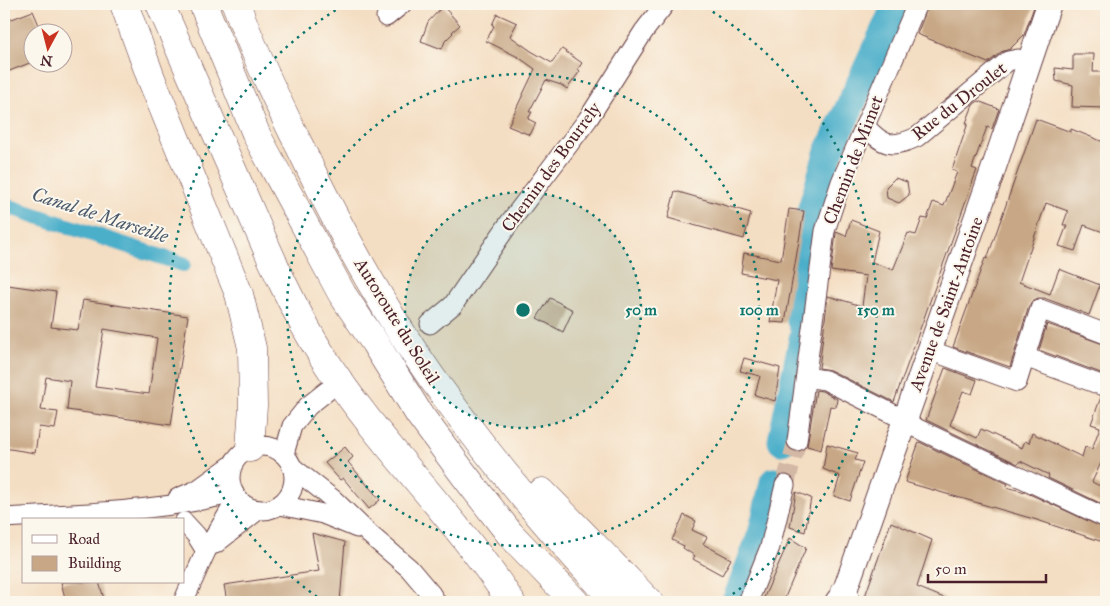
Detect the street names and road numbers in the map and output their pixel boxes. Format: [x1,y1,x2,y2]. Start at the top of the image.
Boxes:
street label: Rue du Droulet [907,57,1011,145]
street label: Chemin de Mimet [818,92,888,228]
street label: Chemin des Bourrely [497,97,606,236]
street label: Avenue de Saint-Antoine [904,214,988,395]
street label: Autoroute du Soleil [349,253,445,388]

